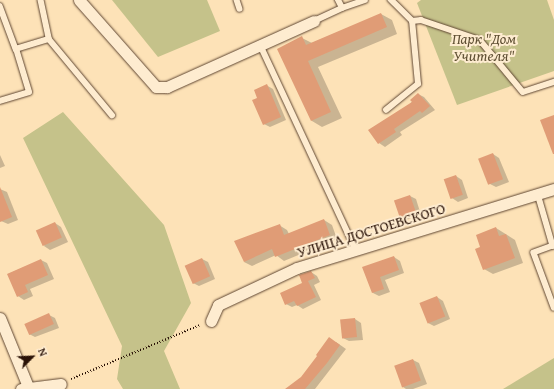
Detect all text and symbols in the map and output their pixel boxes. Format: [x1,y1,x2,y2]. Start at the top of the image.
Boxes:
park label: Парк "Дом Учителя" [452,29,516,64]
street label: УЛИЦА ДОСТОЕВСКОГО [295,199,447,261]
north arrow [12,337,52,377]
text: N [34,345,52,359]

